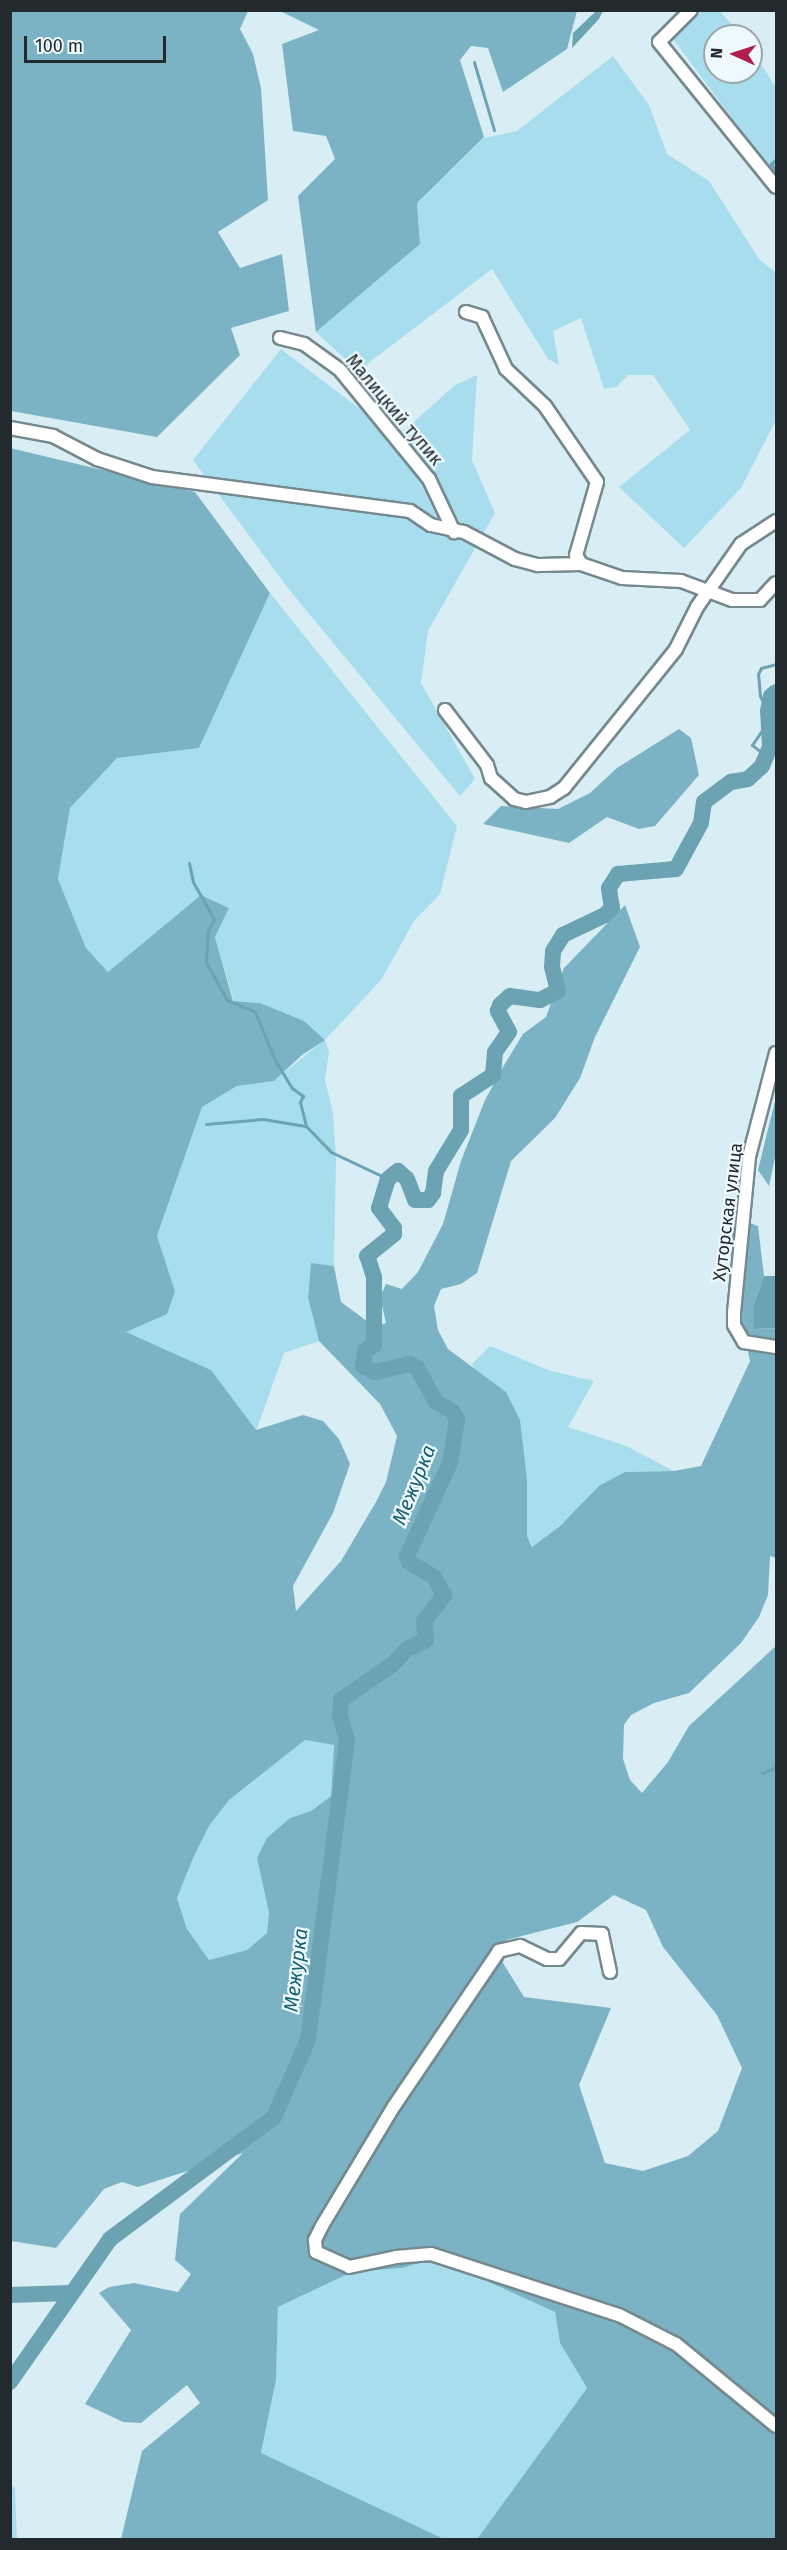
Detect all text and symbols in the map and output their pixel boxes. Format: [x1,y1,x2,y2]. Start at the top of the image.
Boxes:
scale bar [27,24,170,62]
north arrow [703,24,763,84]
text: 100 m [35,35,83,57]
text: N [707,47,726,59]
street label: Малицкий тупик [341,350,447,470]
street label: Хуторская улица [709,1141,747,1283]
water label: Межурка [387,1442,441,1528]
water label: Межурка [279,1927,313,2013]

